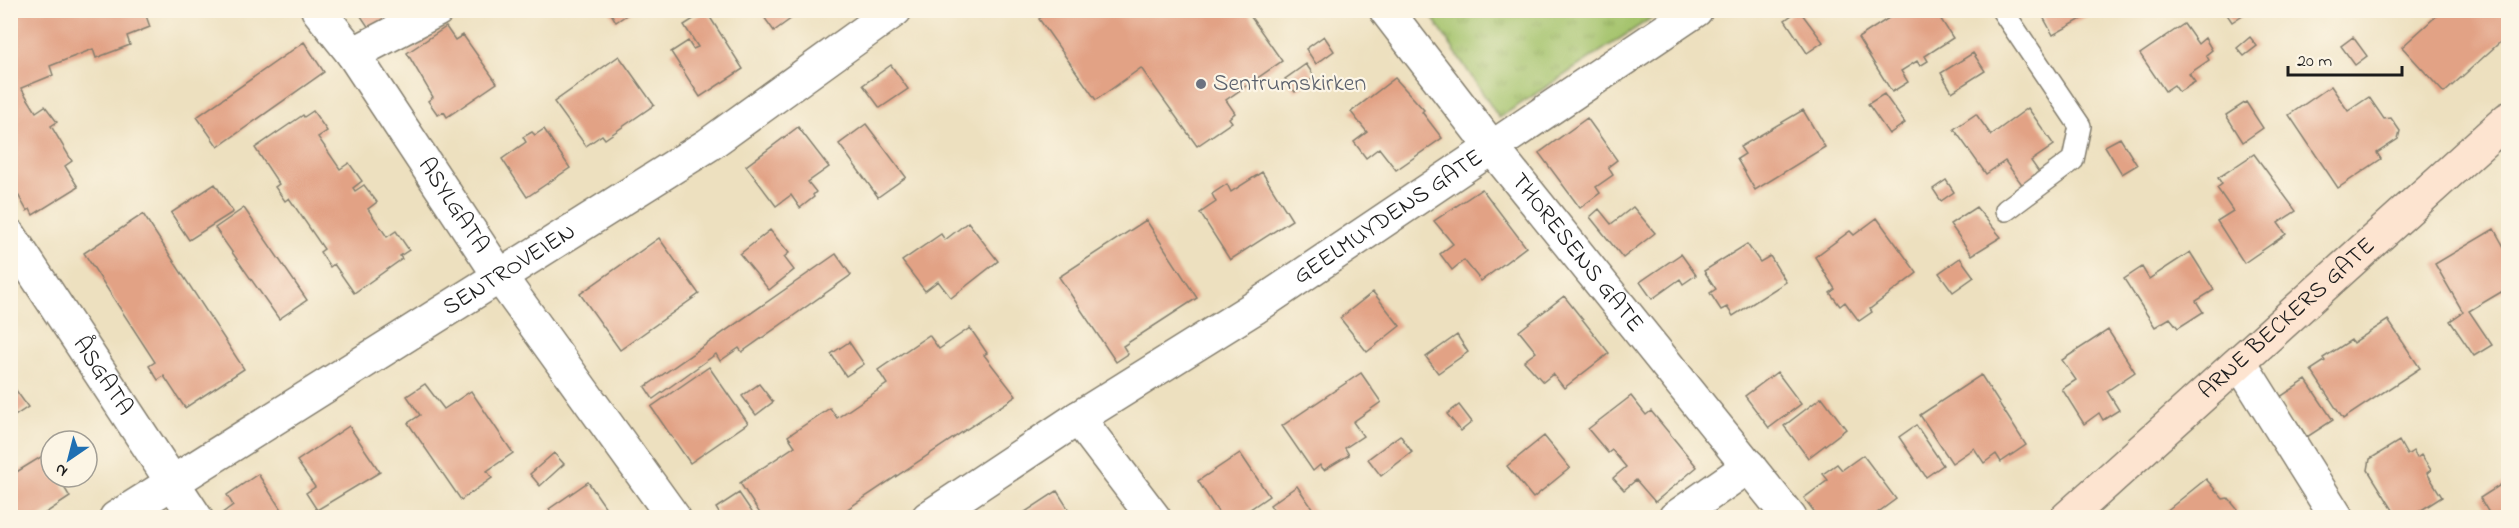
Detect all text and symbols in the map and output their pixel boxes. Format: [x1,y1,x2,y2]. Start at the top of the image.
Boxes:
scale bar [2288,39,2402,77]
text: 20 m [2297,49,2332,75]
place label: Sentrumskirken [1213,67,1366,102]
marker: Sentrumskirken [1194,77,1208,91]
street label: GEELMUYDENS GATE [1287,141,1490,294]
street label: ASYLGATA [409,151,498,261]
street label: THORESENS GATE [1502,166,1652,340]
street label: SENTROVEIEN [436,215,583,325]
street label: ARNE BECKERS GATE [2191,229,2383,408]
street label: ÅSGATA [63,330,142,423]
north arrow [39,429,99,489]
text: N [50,457,73,483]

